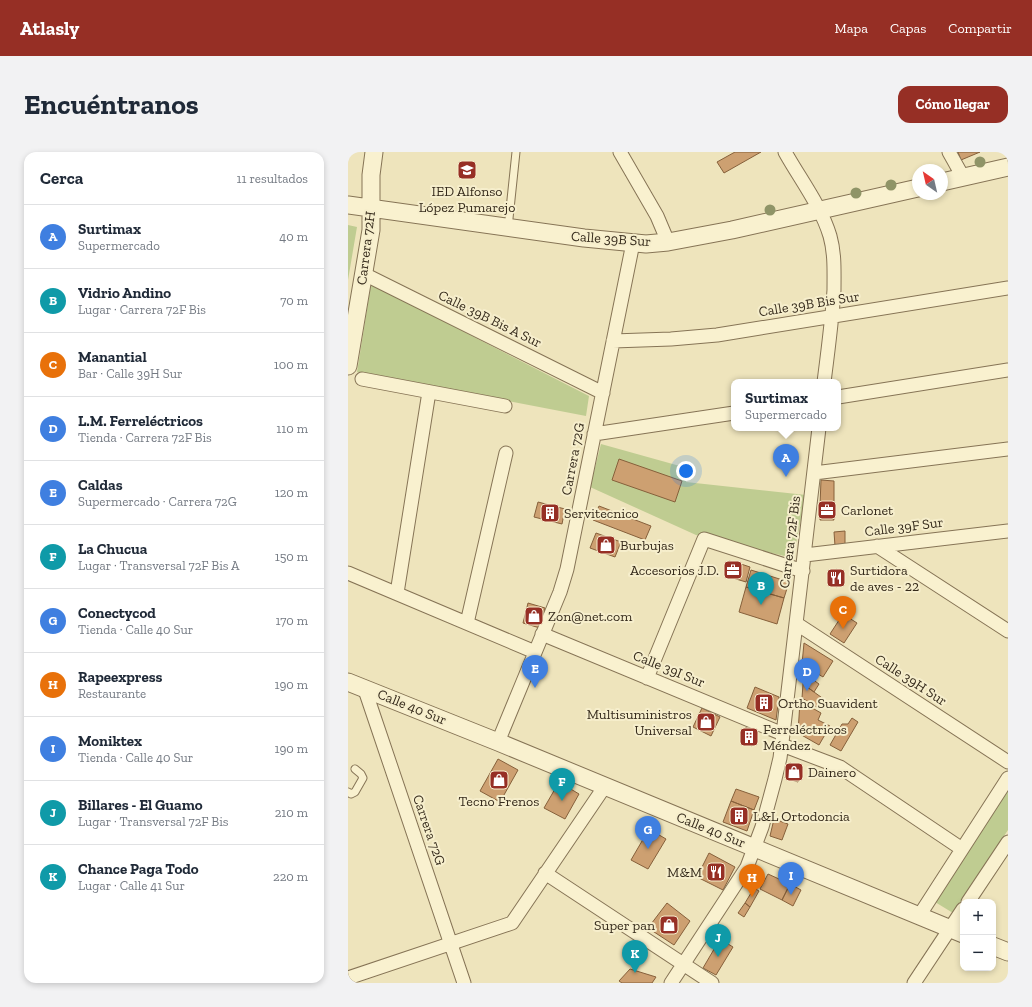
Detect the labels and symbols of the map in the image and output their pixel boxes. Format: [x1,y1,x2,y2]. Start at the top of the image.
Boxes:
school or university icon: IED Alfonso López Pumarejo [456,159,478,181]
north arrow [912,164,948,200]
place label: IED Alfonso López Pumarejo [419,183,515,216]
street label: Carrera 72H [353,210,379,286]
street label: Calle 39B Sur [570,228,652,250]
street label: Calle 39B Bis A Sur [435,287,545,351]
street label: Calle 39B Bis Sur [757,288,861,320]
street label: Carrera 72G [558,421,588,497]
pin: A [773,444,799,477]
your location [676,461,696,481]
street label: Carrera 72F Bis [776,495,804,589]
office icon: Carlonet [816,499,838,521]
building icon: Servitecnico [539,502,561,524]
place label: Carlonet [841,502,894,519]
place label: Servitecnico [564,505,639,522]
street label: Calle 39F Sur [864,514,944,540]
shop icon: Burbujas [595,534,617,556]
place label: Burbujas [620,537,674,554]
office icon: Accesorios J.D. [722,559,744,581]
place label: Accesorios J.D. [630,562,719,579]
place label: Surtidora de aves - 22 [850,562,919,595]
restaurant icon: Surtidora de aves - 22 [825,567,847,589]
pin: B [748,572,774,605]
pin: C [830,596,856,629]
shop icon: Zon@net.com [523,605,545,627]
place label: Zon@net.com [548,608,632,625]
street label: Calle 39I Sur [630,647,708,691]
street label: Calle 39H Sur [872,650,950,710]
pin: E [522,655,548,688]
pin: D [794,658,820,691]
street label: Calle 40 Sur [375,685,449,729]
building icon: Ortho Suavident [753,692,775,714]
place label: Ortho Suavident [778,695,879,712]
place label: Multisuministros Universal [587,706,692,739]
shop icon: Multisuministros Universal [695,711,717,733]
place label: Ferreléctricos Méndez [763,721,847,754]
building icon: Ferreléctricos Méndez [738,726,760,748]
shop icon: Dainero [783,761,805,783]
place label: Dainero [808,764,856,781]
pin: F [549,768,575,801]
shop icon: Tecno Frenos [488,769,510,791]
street label: Carrera 72G [409,793,449,868]
place label: Tecno Frenos [459,793,539,810]
building icon: L&L Ortodoncia [728,805,750,827]
street label: Calle 40 Sur [674,808,748,852]
place label: L&L Ortodoncia [753,808,850,825]
pin: G [635,816,661,849]
restaurant icon: M&M [705,861,727,883]
pin: I [778,862,804,895]
place label: M&M [667,864,702,881]
pin: H [739,864,765,897]
shop icon: Super pan [658,914,680,936]
place label: Super pan [594,917,655,934]
pin: J [705,924,731,957]
pin: K [622,940,648,973]

